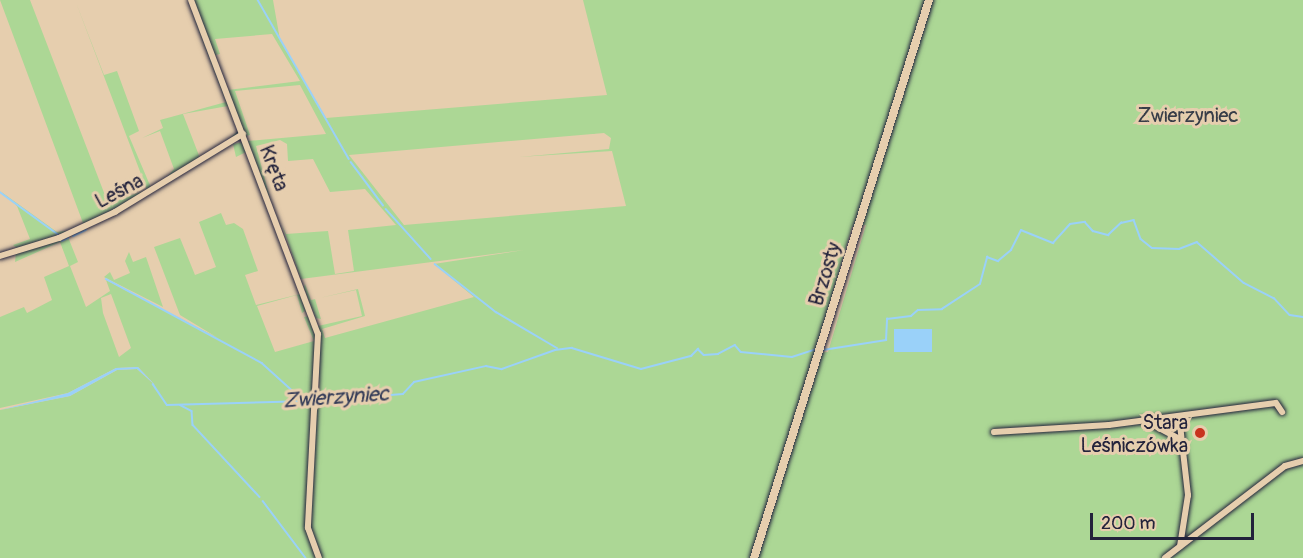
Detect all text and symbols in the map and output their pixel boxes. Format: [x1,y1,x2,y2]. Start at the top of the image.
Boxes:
park label: Zwierzyniec [1138,103,1238,127]
street label: Kręta [254,142,294,194]
street label: Leśna [91,169,147,213]
street label: Brzosty [804,239,846,309]
water label: Zwierzyniec [282,382,390,414]
place label: Stara Leśniczówka [1080,410,1188,457]
marker: Stara Leśniczówka [1193,426,1207,440]
scale bar [1093,501,1256,539]
text: 200 m [1101,512,1156,535]

